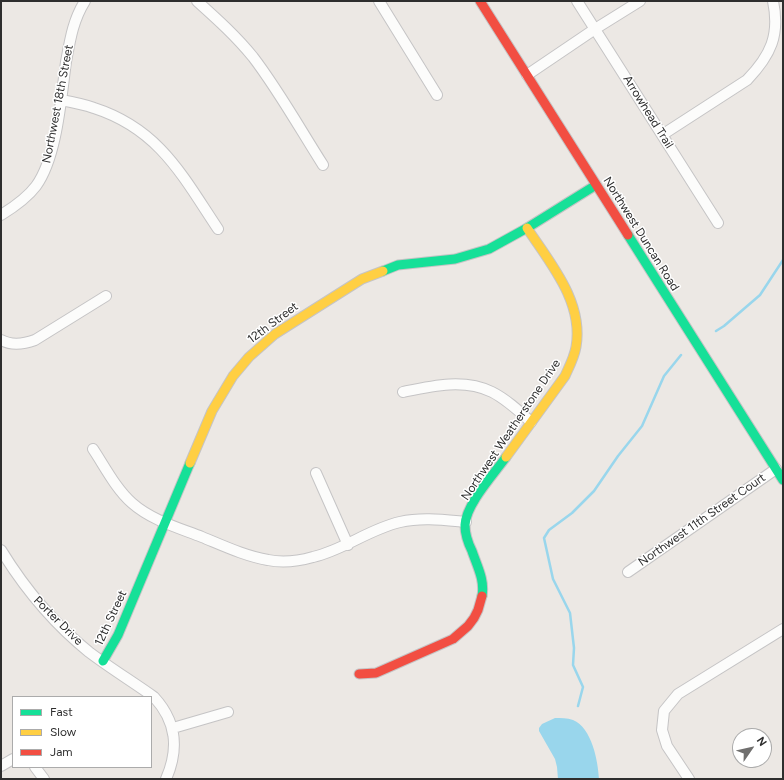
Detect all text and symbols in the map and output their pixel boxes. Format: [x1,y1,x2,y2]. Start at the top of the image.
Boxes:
street label: Northwest 18th Street [39,43,77,165]
street label: Arrowhead Trail [620,73,676,151]
street label: Northwest Duncan Road [600,174,682,294]
street label: 12th Street [245,299,301,347]
street label: Northwest Weatherstone Drive [458,357,564,503]
street label: Northwest 11th Street Court [636,471,768,569]
street label: 12th Street [92,588,130,648]
street label: Porter Drive [30,593,86,649]
legend [12,696,152,768]
text: Fast [50,705,73,719]
text: Slow [50,725,76,739]
north arrow [732,728,772,768]
text: N [754,734,769,749]
text: Jam [50,745,73,759]

